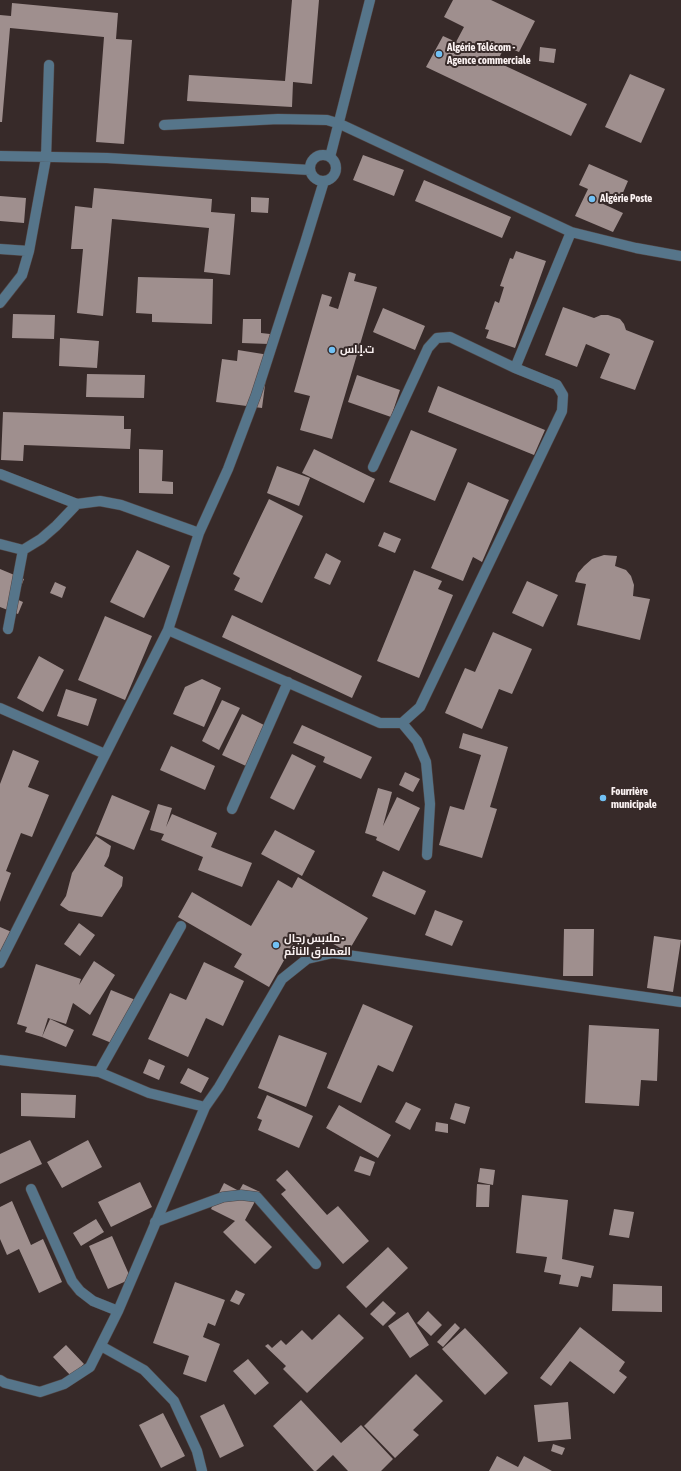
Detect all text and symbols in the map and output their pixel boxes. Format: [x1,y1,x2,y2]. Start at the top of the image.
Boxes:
place label: Algérie Télécom - Agence commerciale [447,41,531,67]
marker: Algérie Télécom - Agence commerciale [434,49,444,59]
place label: Algérie Poste [600,192,652,206]
marker: Algérie Poste [587,194,597,204]
place label: ت.إ.اس [340,343,374,357]
marker: ت.إ.اس [327,345,337,355]
place label: Fourrière municipale [611,785,657,811]
marker: Fourrière municipale [598,793,608,803]
place label: ملابس رجال - العملاق النائم [284,932,351,958]
marker: ملابس رجال - العملاق النائم [271,940,281,950]

